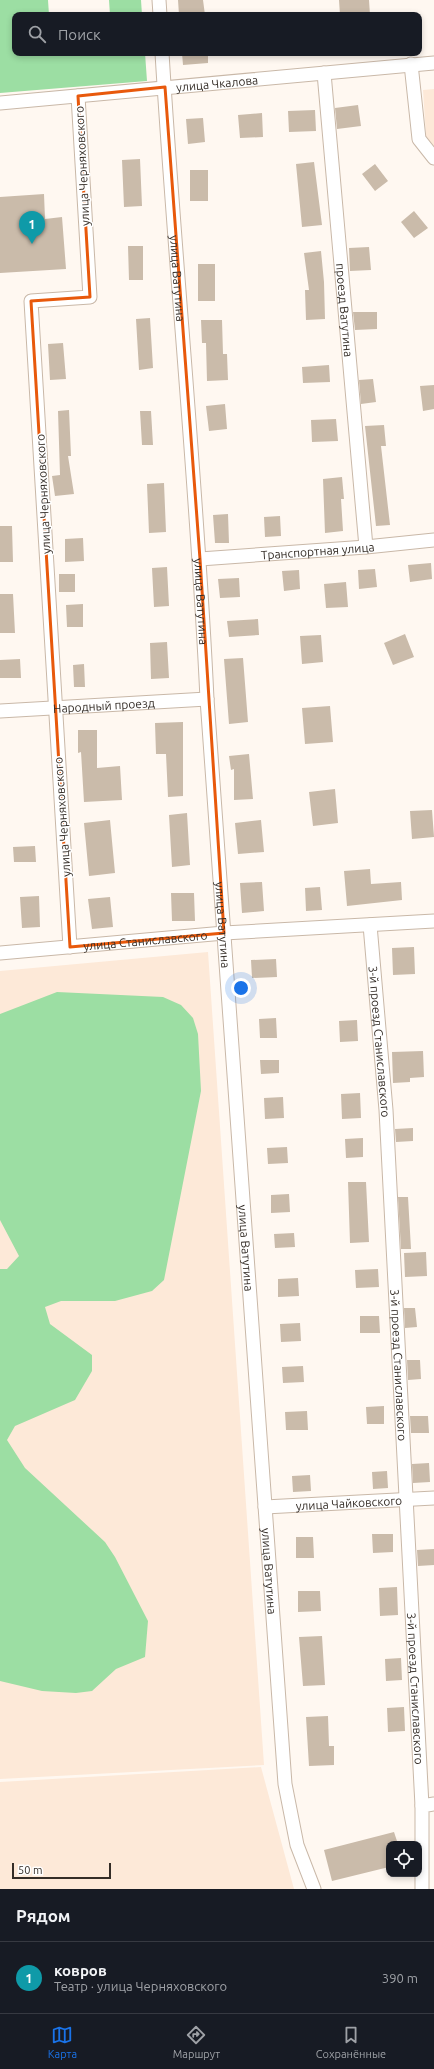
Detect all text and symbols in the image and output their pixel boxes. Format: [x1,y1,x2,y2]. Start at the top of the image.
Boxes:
search box [12,12,422,56]
icon: search [26,23,48,45]
text: Поиск [58,26,101,43]
street label: улица Чкалова [176,73,259,93]
street label: улица Черняховского [72,106,92,226]
pin: 1 [19,211,45,244]
street label: улица Ватутина [168,235,188,322]
street label: проезд Ватутина [334,263,356,358]
street label: улица Черняховского [33,434,53,554]
street label: Транспортная улица [260,540,375,561]
street label: улица Ватутина [193,558,211,645]
street label: Народный проезд [53,696,155,714]
street label: улица Черняховского [51,757,73,877]
street label: улица Ватутина [214,881,233,969]
street label: улица Станиславского [83,928,208,952]
street label: 3-й проезд Станиславского [367,965,393,1118]
your location [231,978,251,998]
street label: улица Ватутина [237,1204,256,1292]
street label: 3-й проезд Станиславского [389,1289,410,1441]
street label: улица Чайковского [295,1493,402,1512]
street label: улица Ватутина [260,1527,279,1615]
street label: 3-й проезд Станиславского [406,1612,426,1765]
map controls [386,1841,422,1877]
button: locate [386,1841,422,1877]
scale bar [12,1861,111,1880]
text: 50 m [18,1864,42,1876]
text: Рядом [16,1906,71,1925]
text: ковров [54,1962,107,1979]
text: 1 [25,1971,33,1985]
text: 390 m [382,1971,418,1985]
text: Театр · улица Черняховского [54,1979,227,1993]
tab: Карта [48,2024,77,2060]
tab: Маршрут [173,2024,220,2060]
tab: Сохранённые [316,2024,386,2060]

